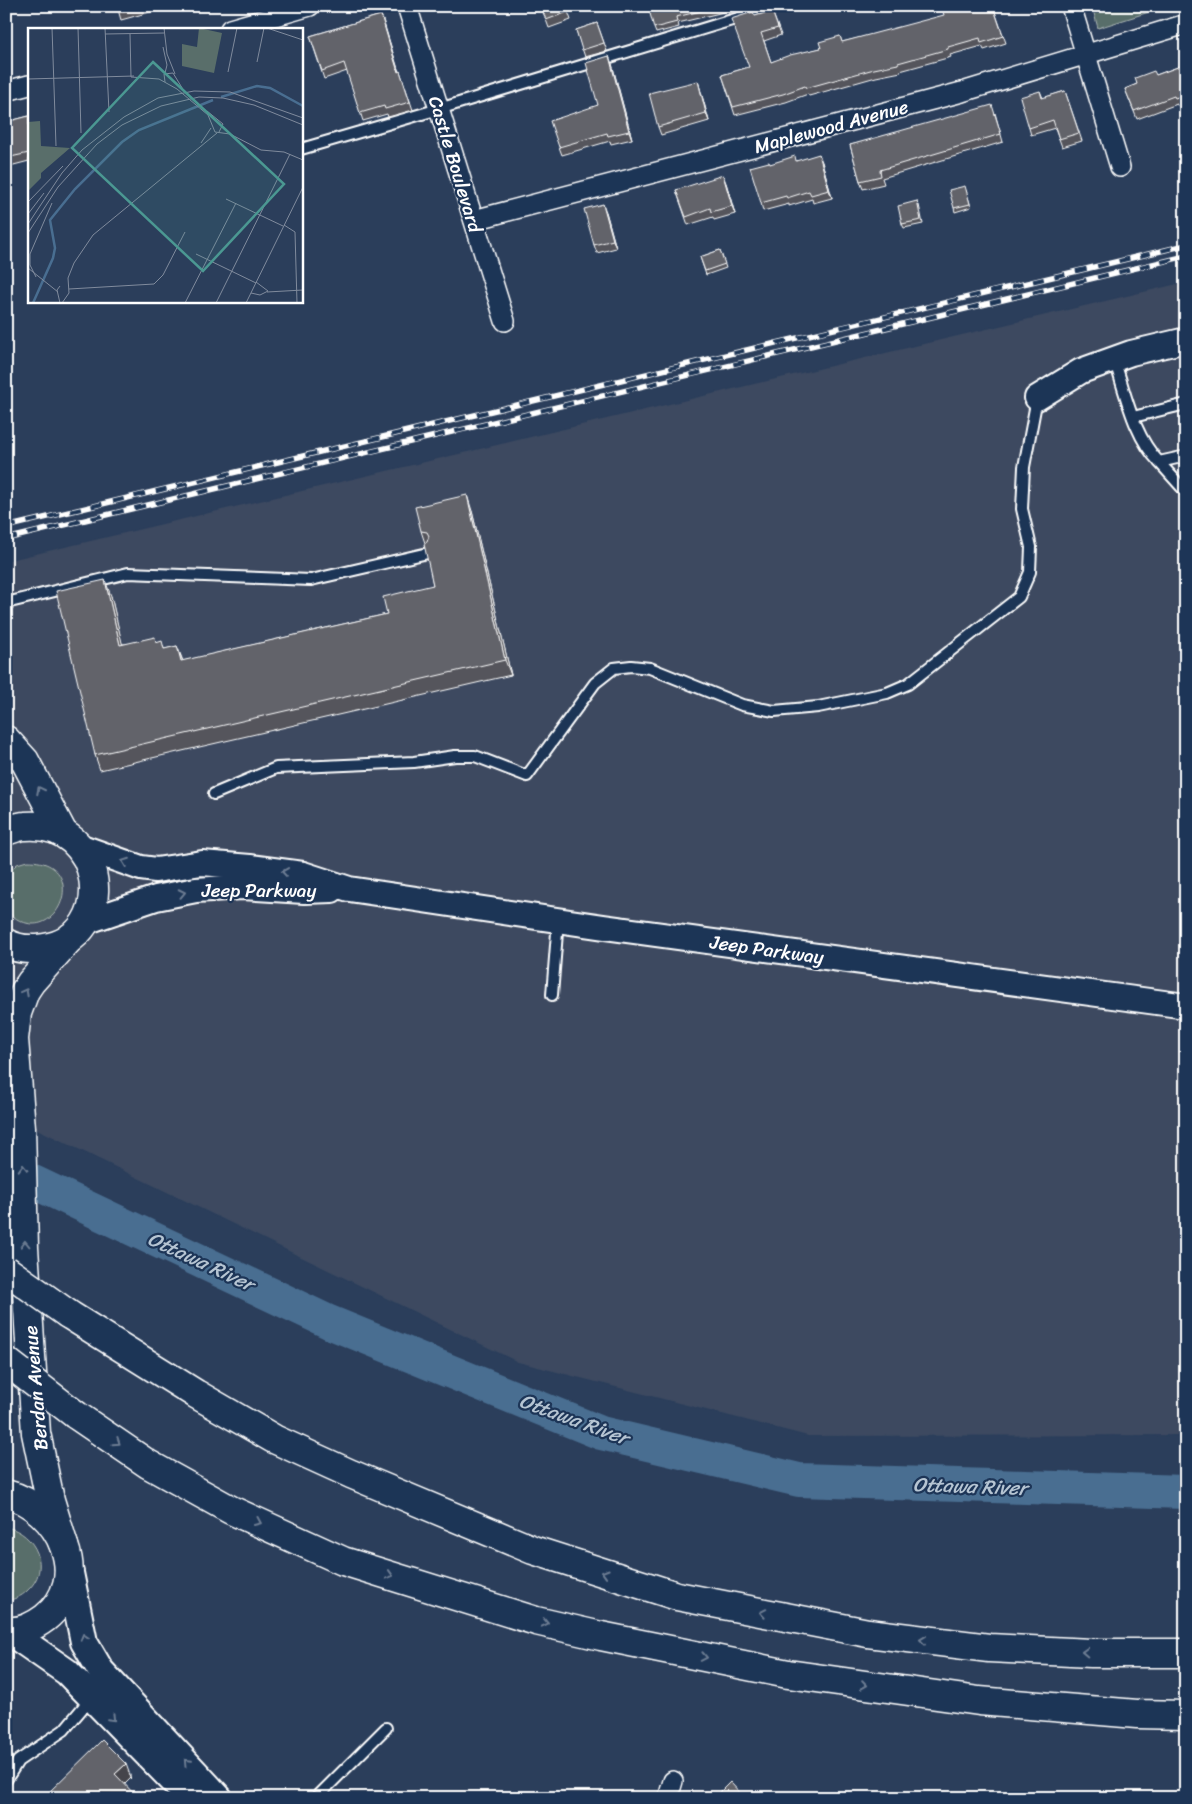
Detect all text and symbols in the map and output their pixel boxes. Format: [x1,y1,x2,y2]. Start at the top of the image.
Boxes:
inset map [28,28,302,302]
street label: Maplewood Avenue [750,90,912,163]
street label: Castle Boulevard [419,92,493,239]
one-way arrow [36,786,46,795]
one-way arrow [121,858,130,868]
one-way arrow [281,867,289,878]
street label: Jeep Parkway [201,874,316,907]
one-way arrow [177,888,186,899]
street label: Jeep Parkway [707,925,826,974]
one-way arrow [19,988,29,997]
one-way arrow [17,1164,28,1172]
water label: Ottawa River [142,1221,263,1303]
one-way arrow [19,1240,30,1248]
street label: Berdan Avenue [14,1324,57,1452]
water label: Ottawa River [514,1384,637,1457]
one-way arrow [111,1436,120,1445]
water label: Ottawa River [912,1467,1031,1506]
one-way arrow [253,1516,262,1526]
one-way arrow [602,1569,610,1579]
one-way arrow [385,1570,393,1580]
one-way arrow [758,1608,767,1618]
one-way arrow [540,1617,549,1628]
one-way arrow [80,1634,90,1642]
one-way arrow [918,1635,926,1646]
one-way arrow [1080,1647,1088,1658]
one-way arrow [699,1651,708,1662]
one-way arrow [860,1679,868,1689]
one-way arrow [106,1713,115,1722]
one-way arrow [183,1758,192,1767]

